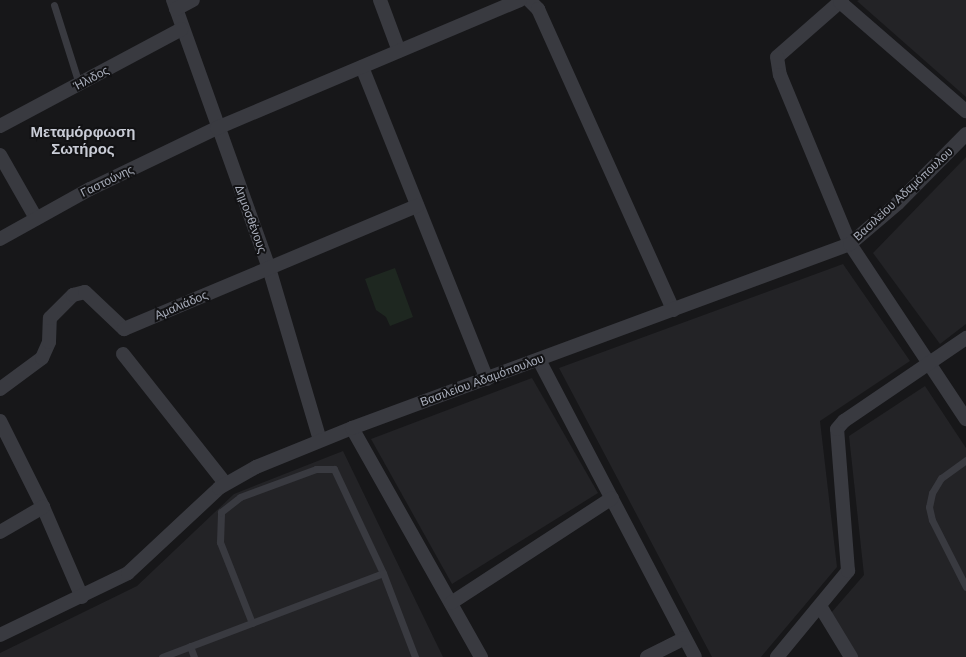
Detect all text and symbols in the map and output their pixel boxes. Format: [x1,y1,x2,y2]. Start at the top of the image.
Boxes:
street label: Ήλιδος [71,63,111,93]
district label: Μεταμόρφωση Σωτήρος [31,122,135,157]
street label: Βασιλείου Αδαμόπουλου [850,144,956,244]
street label: Γαστούνης [78,162,136,200]
street label: Δημοσθένους [232,183,270,255]
street label: Αμαλιάδος [152,287,210,323]
street label: Βασιλείου Αδαμόπουλου [418,351,546,409]

